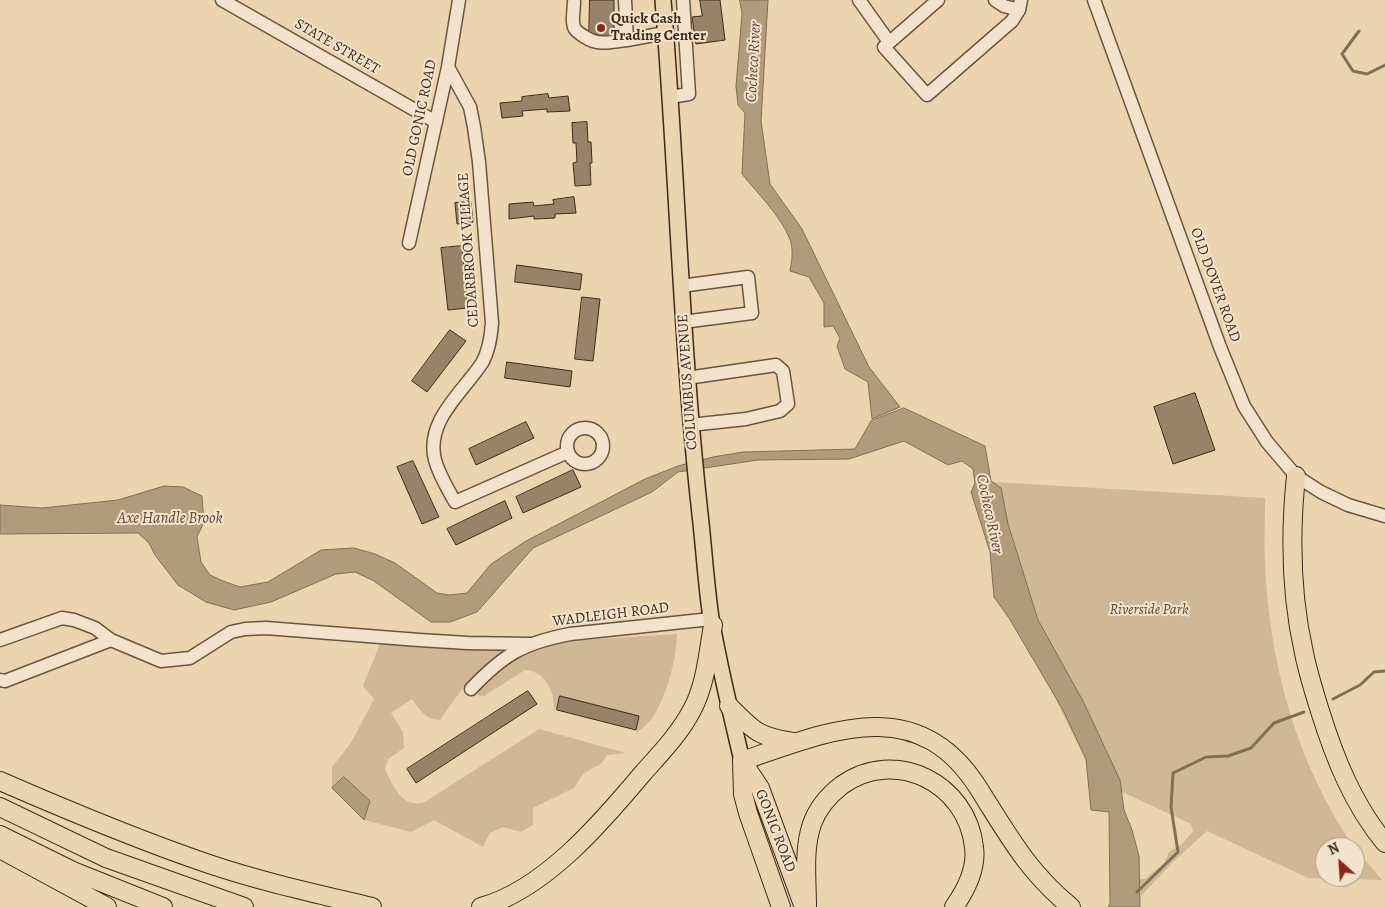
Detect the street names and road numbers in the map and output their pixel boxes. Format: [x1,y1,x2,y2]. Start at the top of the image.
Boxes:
street label: STATE STREET [291,15,383,79]
street label: OLD GONIC ROAD [399,58,441,178]
street label: CEDARBROOK VILLAGE [455,172,483,328]
street label: OLD DOVER ROAD [1186,225,1244,345]
street label: COLUMBUS AVENUE [674,313,702,451]
street label: WADLEIGH ROAD [552,599,670,631]
street label: GONIC ROAD [751,787,799,875]

